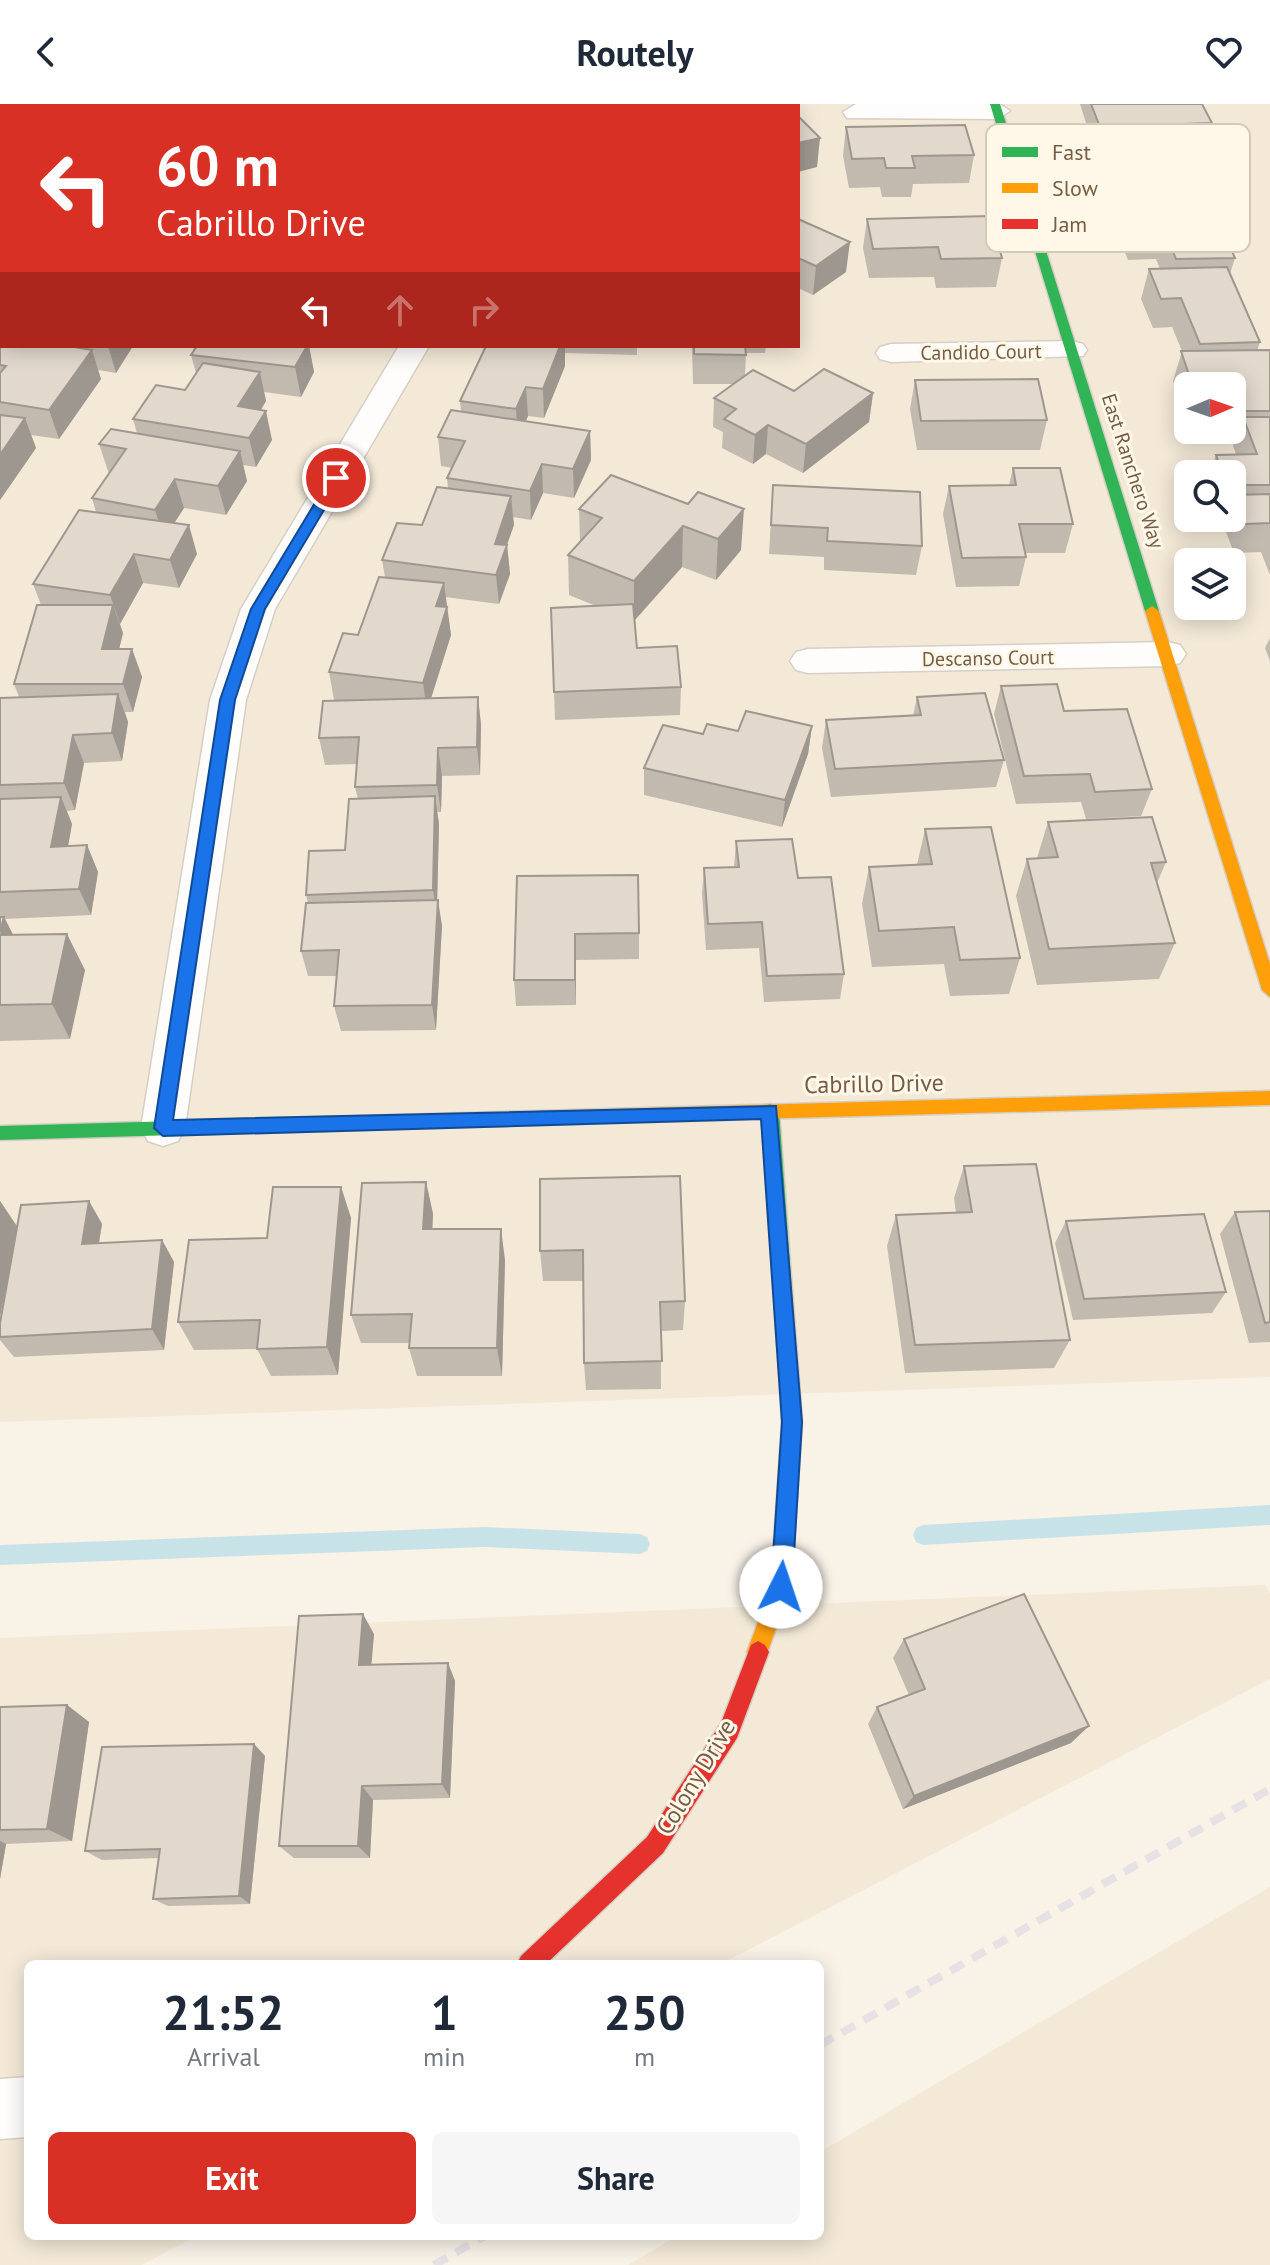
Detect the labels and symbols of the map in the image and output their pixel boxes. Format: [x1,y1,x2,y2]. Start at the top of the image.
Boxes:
legend [986,124,1250,252]
text: Fast [1052,138,1092,166]
text: Slow [1052,174,1098,202]
text: Jam [1051,210,1087,238]
street label: Candido Court [920,338,1042,366]
north arrow [1174,372,1246,444]
street label: East Ranchero Way [1096,390,1170,552]
pin [302,444,370,512]
street label: Descanso Court [922,644,1055,672]
street label: Cabrillo Drive [804,1067,944,1100]
position arrow [739,1545,823,1629]
street label: Colony Drive [649,1713,742,1840]

